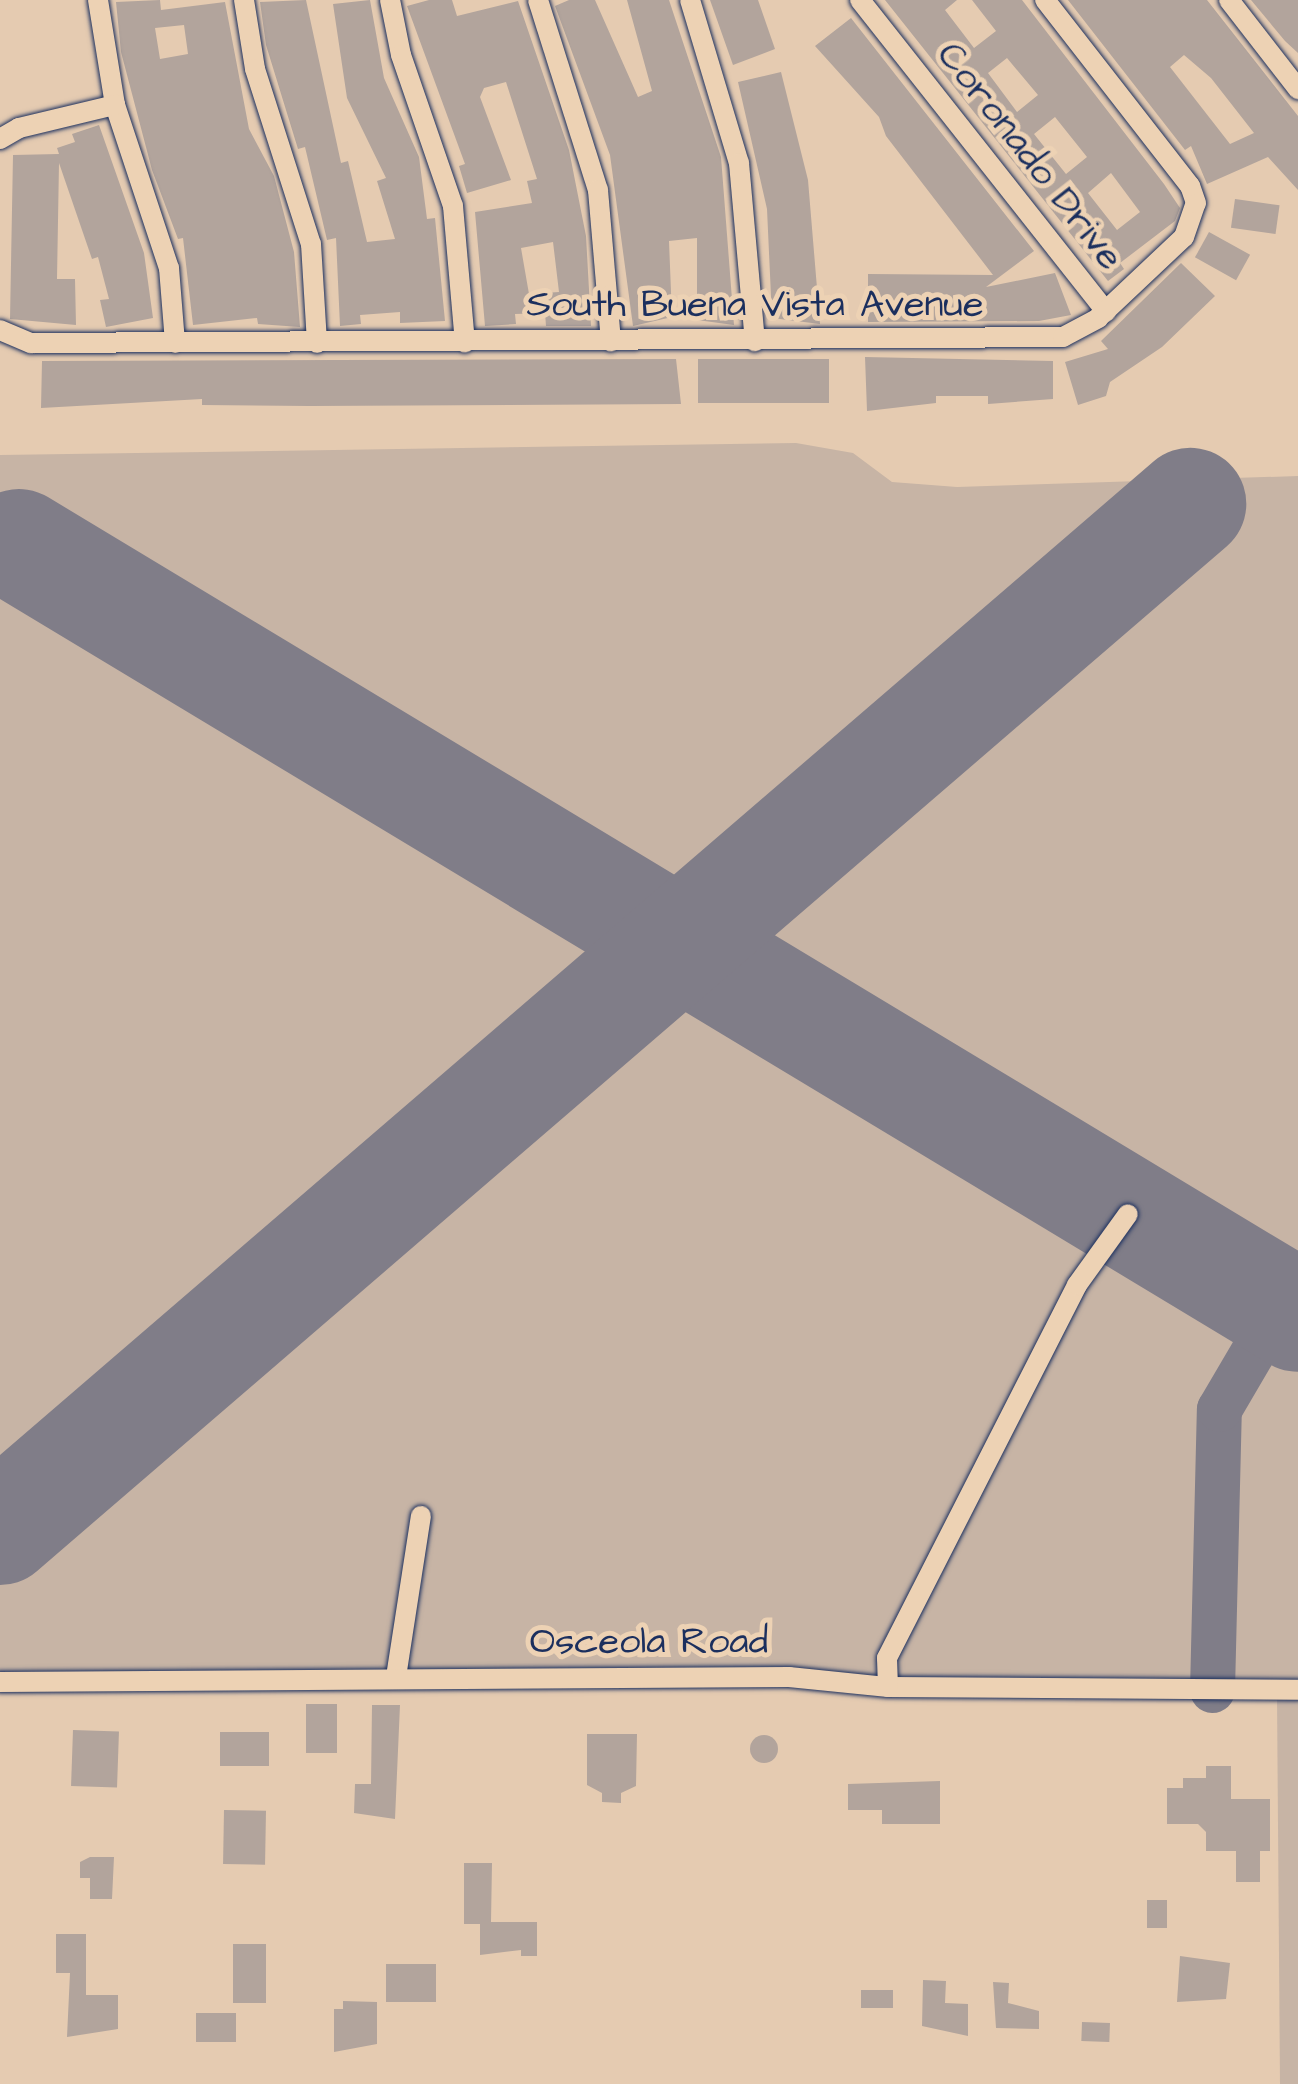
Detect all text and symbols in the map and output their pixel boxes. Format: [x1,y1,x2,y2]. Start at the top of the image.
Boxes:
street label: Coronado Drive [926,34,1132,280]
street label: South Buena Vista Avenue [527,283,983,329]
street label: Osceola Road [530,1620,768,1666]

